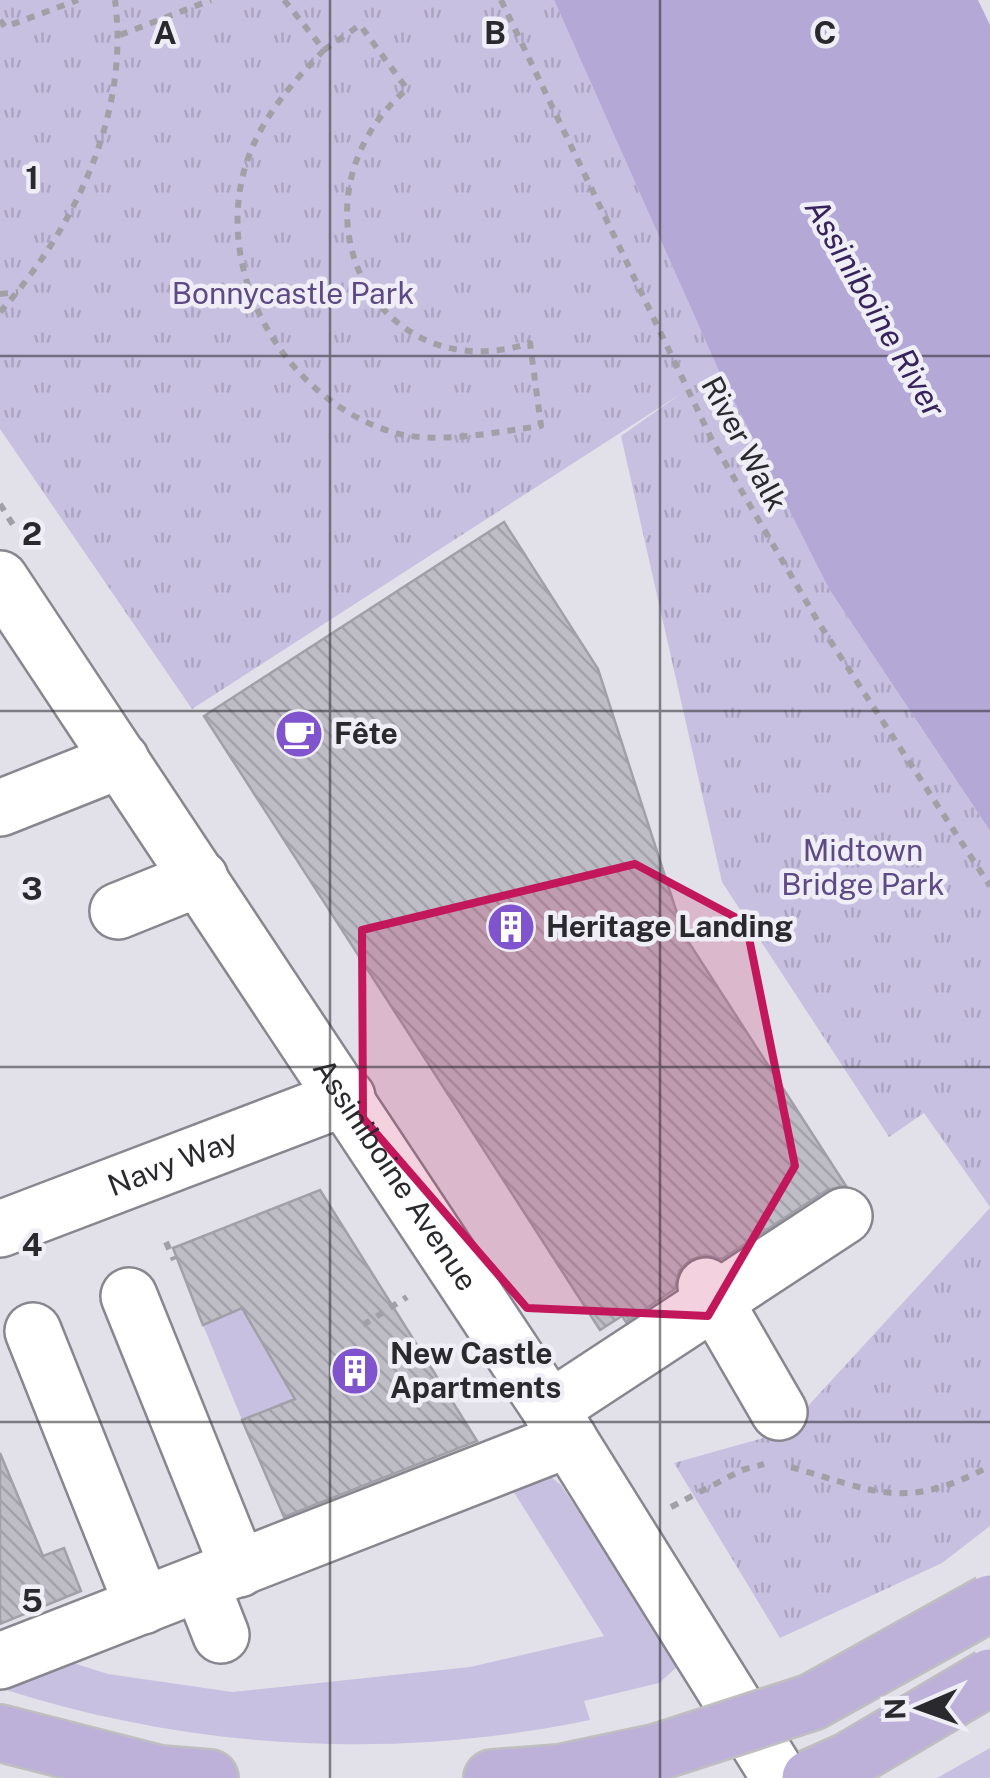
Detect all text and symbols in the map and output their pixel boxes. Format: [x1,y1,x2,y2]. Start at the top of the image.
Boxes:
text: A [153,14,177,51]
text: B [484,14,506,51]
text: C [814,14,836,51]
text: 1 [25,159,39,196]
water label: Assiniboine River [798,192,953,424]
park label: Bonnycastle Park [172,275,414,311]
street label: River Walk [694,370,795,517]
text: 2 [22,515,42,552]
cafe icon: Fête [273,708,325,760]
place label: Fête [334,715,398,751]
park label: Midtown Bridge Park [781,832,945,902]
text: 3 [21,870,43,907]
building icon: Heritage Landing [485,901,537,953]
place label: Heritage Landing [546,908,793,944]
street label: Assiniboine Avenue [306,1052,486,1297]
street label: Navy Way [103,1121,243,1203]
text: 4 [22,1226,43,1263]
place label: New Castle Apartments [390,1335,561,1405]
building icon: New Castle Apartments [329,1345,381,1397]
text: 5 [21,1582,43,1619]
north arrow [870,1658,970,1758]
text: N [878,1697,911,1720]

